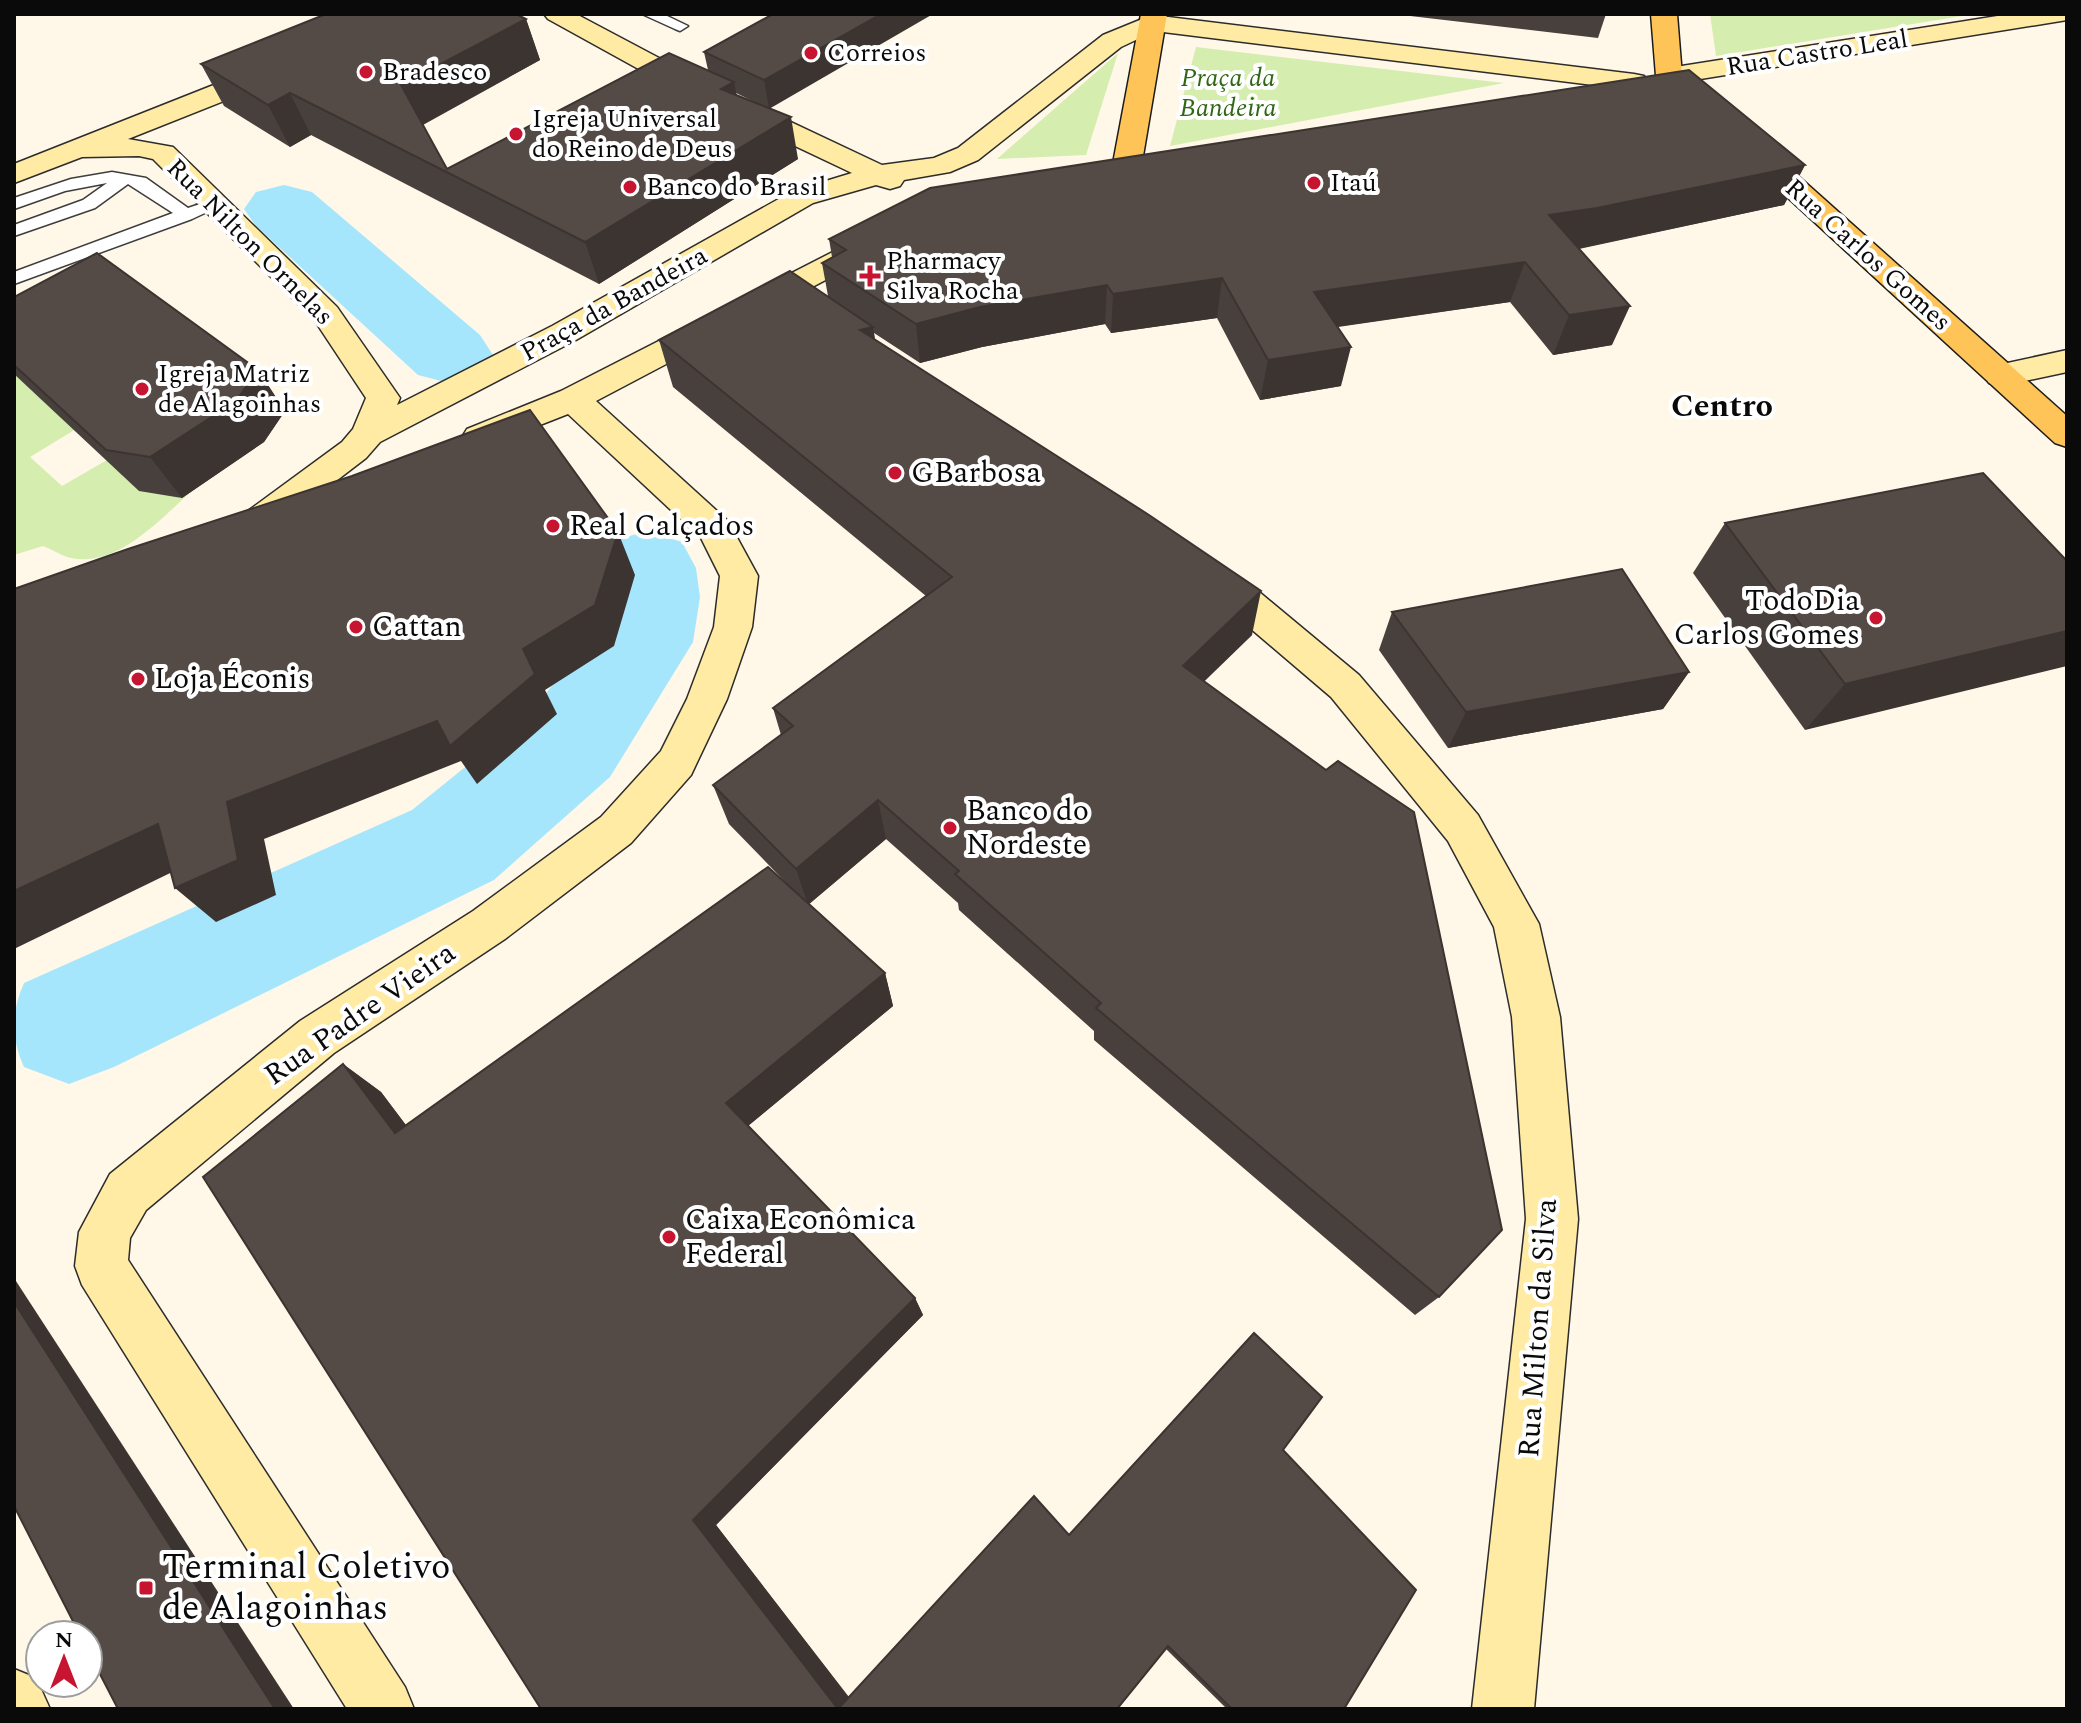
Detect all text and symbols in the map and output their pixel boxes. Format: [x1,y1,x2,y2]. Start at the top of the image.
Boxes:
street label: Rua Castro Leal [1723,19,1911,87]
place label: Correios [827,33,927,73]
marker: Correios [802,44,820,62]
place label: Bradesco [382,52,487,92]
park label: Praça da Bandeira [1179,58,1277,128]
marker: Bradesco [357,63,375,81]
place label: Igreja Universal do Reino de Deus [532,99,733,169]
marker: Igreja Universal do Reino de Deus [507,125,525,143]
street label: Rua Nilton Ornelas [157,149,343,335]
place label: Itaú [1330,163,1377,203]
place label: Banco do Brasil [646,167,826,207]
street label: Rua Carlos Gomes [1776,169,1960,341]
marker: Itaú [1305,174,1323,192]
marker: Banco do Brasil [621,178,639,196]
street label: Praça da Bandeira [513,236,715,372]
place label: Pharmacy Silva Rocha [886,241,1019,311]
marker: Pharmacy Silva Rocha [861,267,879,285]
place label: Igreja Matriz de Alagoinhas [158,354,321,424]
marker: Igreja Matriz de Alagoinhas [133,380,151,398]
district label: Centro [1671,382,1773,431]
place label: GBarbosa [911,450,1041,496]
marker: GBarbosa [886,464,904,482]
place label: Real Calçados [569,503,754,549]
marker: Real Calçados [544,517,562,535]
place label: TodoDia Carlos Gomes [1674,578,1860,658]
place label: Cattan [372,604,462,650]
marker: TodoDia Carlos Gomes [1867,609,1885,627]
marker: Cattan [347,618,365,636]
place label: Loja Éconis [154,656,311,702]
marker: Loja Éconis [129,670,147,688]
place label: Banco do Nordeste [966,788,1089,868]
marker: Banco do Nordeste [941,819,959,837]
street label: Rua Padre Vieira [255,930,466,1097]
place label: Caixa Econômica Federal [685,1197,916,1277]
street label: Rua Milton da Silva [1506,1197,1570,1459]
marker: Caixa Econômica Federal [660,1228,678,1246]
place label: Terminal Coletivo de Alagoinhas [162,1540,450,1636]
marker: Terminal Coletivo de Alagoinhas [137,1579,155,1597]
north arrow [24,1619,104,1699]
text: N [55,1624,73,1657]

